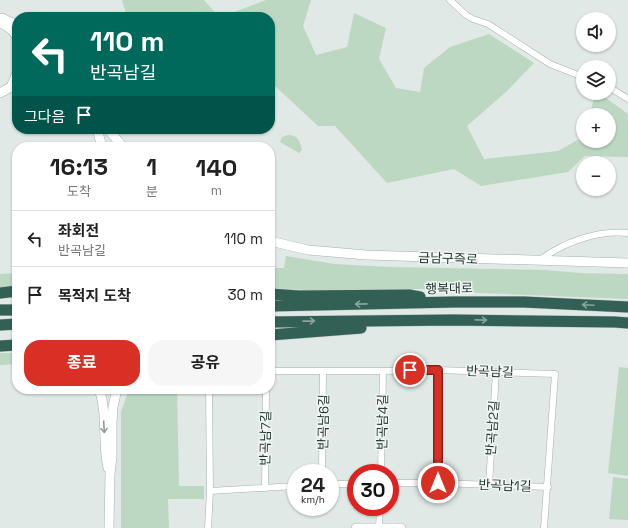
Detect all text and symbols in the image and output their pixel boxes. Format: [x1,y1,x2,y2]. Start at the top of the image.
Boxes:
map controls [576,12,616,196]
button: sound [576,12,616,52]
text: 110 m [90,23,164,59]
icon: left [24,28,76,80]
button: layers [576,60,616,100]
text: 반곡남길 [90,61,156,84]
icon: arrive [73,104,95,126]
text: 그다음 [24,107,65,126]
button: + [576,108,616,148]
text: 16:13 [50,151,108,182]
text: 1 [146,151,157,182]
text: 140 [196,152,237,183]
button: − [576,156,616,196]
text: m [211,182,222,199]
text: 도착 [67,183,91,200]
text: 분 [146,183,158,200]
text: 좌회전 [58,221,99,240]
icon: left [24,228,46,250]
text: 110 m [224,229,263,248]
text: 반곡남길 [58,242,106,259]
street label: 금남구즉로 [418,249,478,268]
street label: 행복대로 [425,280,473,297]
icon: arrive [24,284,46,306]
text: 30 m [228,285,263,304]
text: 목적지 도착 [58,286,131,305]
one-way arrow [355,300,368,308]
one-way arrow [582,302,595,309]
one-way arrow [474,316,487,324]
one-way arrow [302,317,315,325]
button: 종료 [24,340,140,386]
button: 공유 [148,340,263,386]
pin [393,353,427,387]
icon: arrive [399,359,421,381]
street label: 반곡남길 [466,362,514,381]
street label: 반곡남6길 [315,394,332,450]
street label: 반곡남4길 [374,394,391,450]
street label: 반곡남2길 [482,400,503,456]
street label: 반곡남7길 [257,410,274,466]
one-way arrow [101,420,108,433]
position arrow [417,462,459,504]
speed limit sign: 30 [347,464,399,516]
text: 24 [301,472,325,498]
street label: 반곡남1길 [478,476,532,495]
text: km/h [301,493,325,506]

